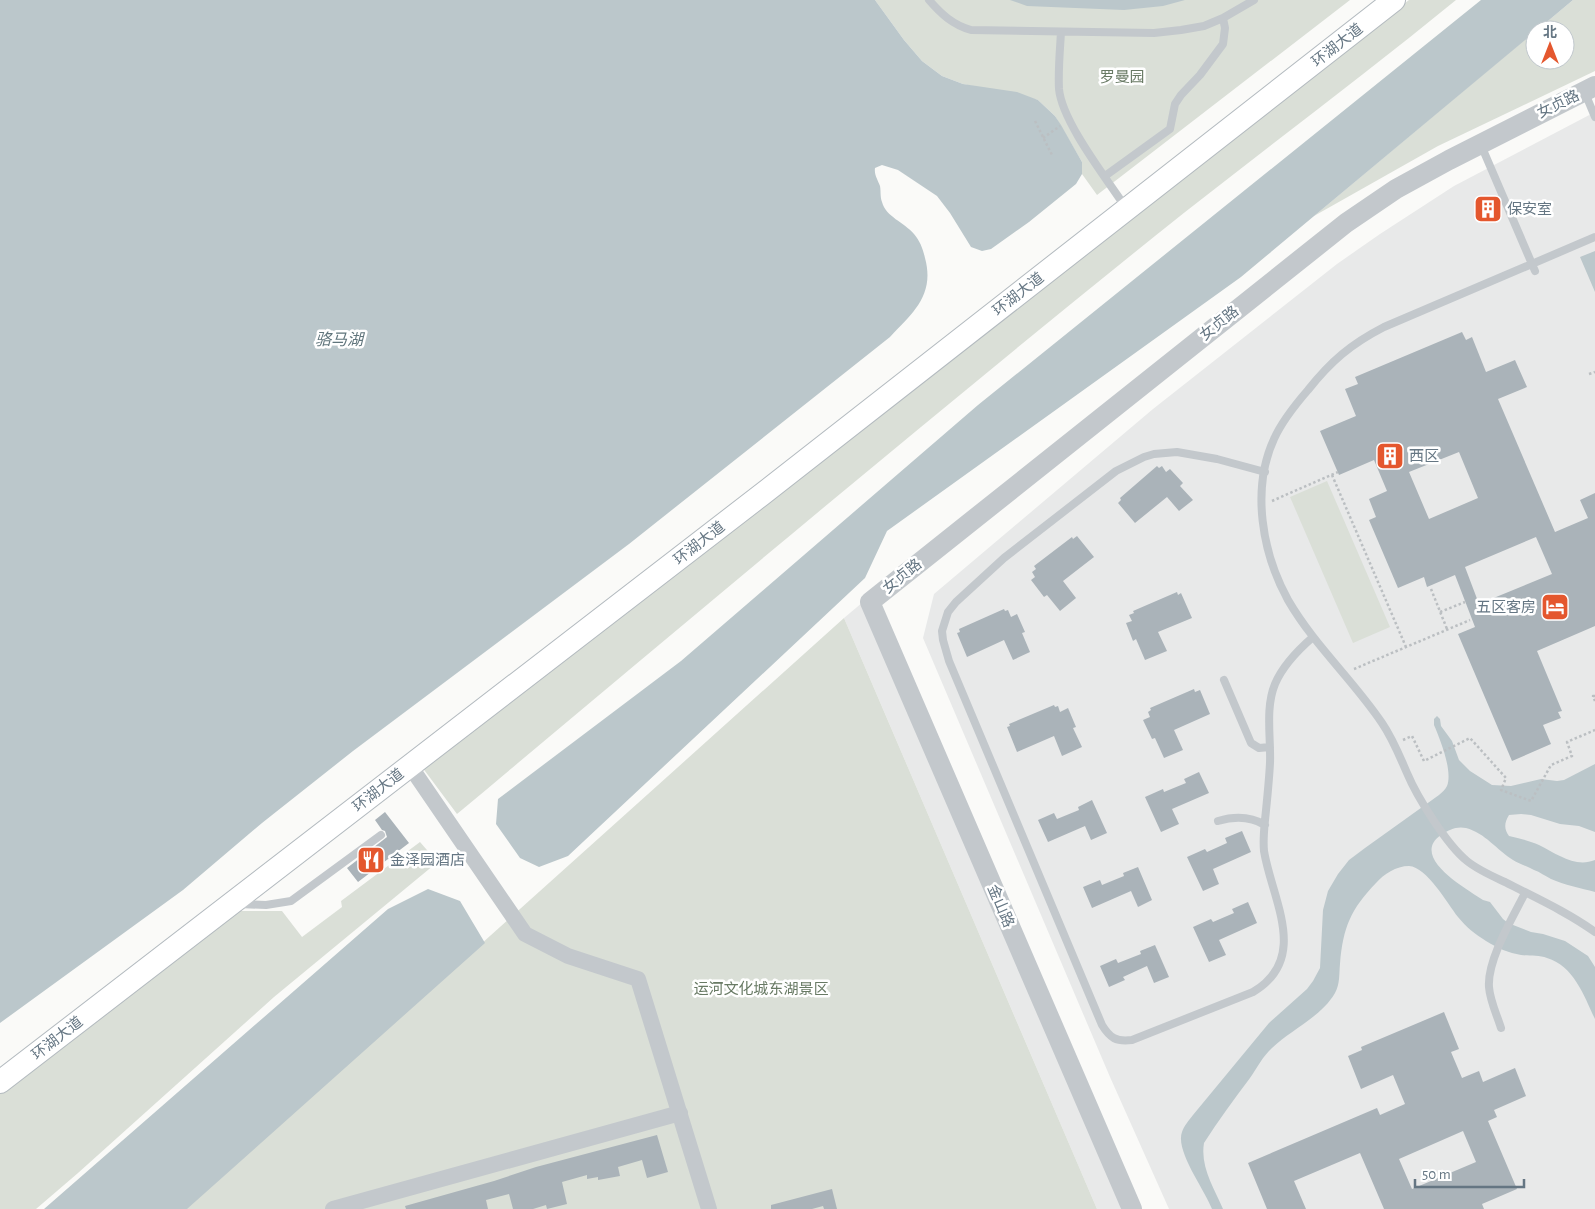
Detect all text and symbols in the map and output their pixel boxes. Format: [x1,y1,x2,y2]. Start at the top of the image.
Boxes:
street label: 环湖大道 [1308,20,1366,70]
north arrow [1525,20,1575,70]
text: 北 [1543,25,1557,40]
park label: 罗曼园 [1099,70,1145,85]
street label: 女贞路 [1534,87,1582,121]
building icon: 保安室 [1473,194,1503,224]
place label: 保安室 [1507,201,1552,217]
street label: 环湖大道 [989,269,1047,319]
street label: 女贞路 [1196,303,1242,343]
water label: 骆马湖 [315,331,366,348]
building icon: 西区 [1375,441,1405,471]
place label: 西区 [1409,449,1439,464]
street label: 环湖大道 [670,518,728,568]
street label: 女贞路 [879,556,925,596]
hotel icon: 五区客房 [1540,592,1570,622]
place label: 五区客房 [1476,599,1536,615]
street label: 环湖大道 [349,765,407,815]
restaurant icon: 金泽园酒店 [356,845,386,875]
place label: 金泽园酒店 [390,852,465,868]
street label: 金山路 [985,882,1017,930]
park label: 运河文化城东湖景区 [693,980,829,997]
street label: 环湖大道 [28,1013,86,1063]
scale bar [1415,1156,1524,1188]
text: 50 m [1422,1167,1451,1182]

